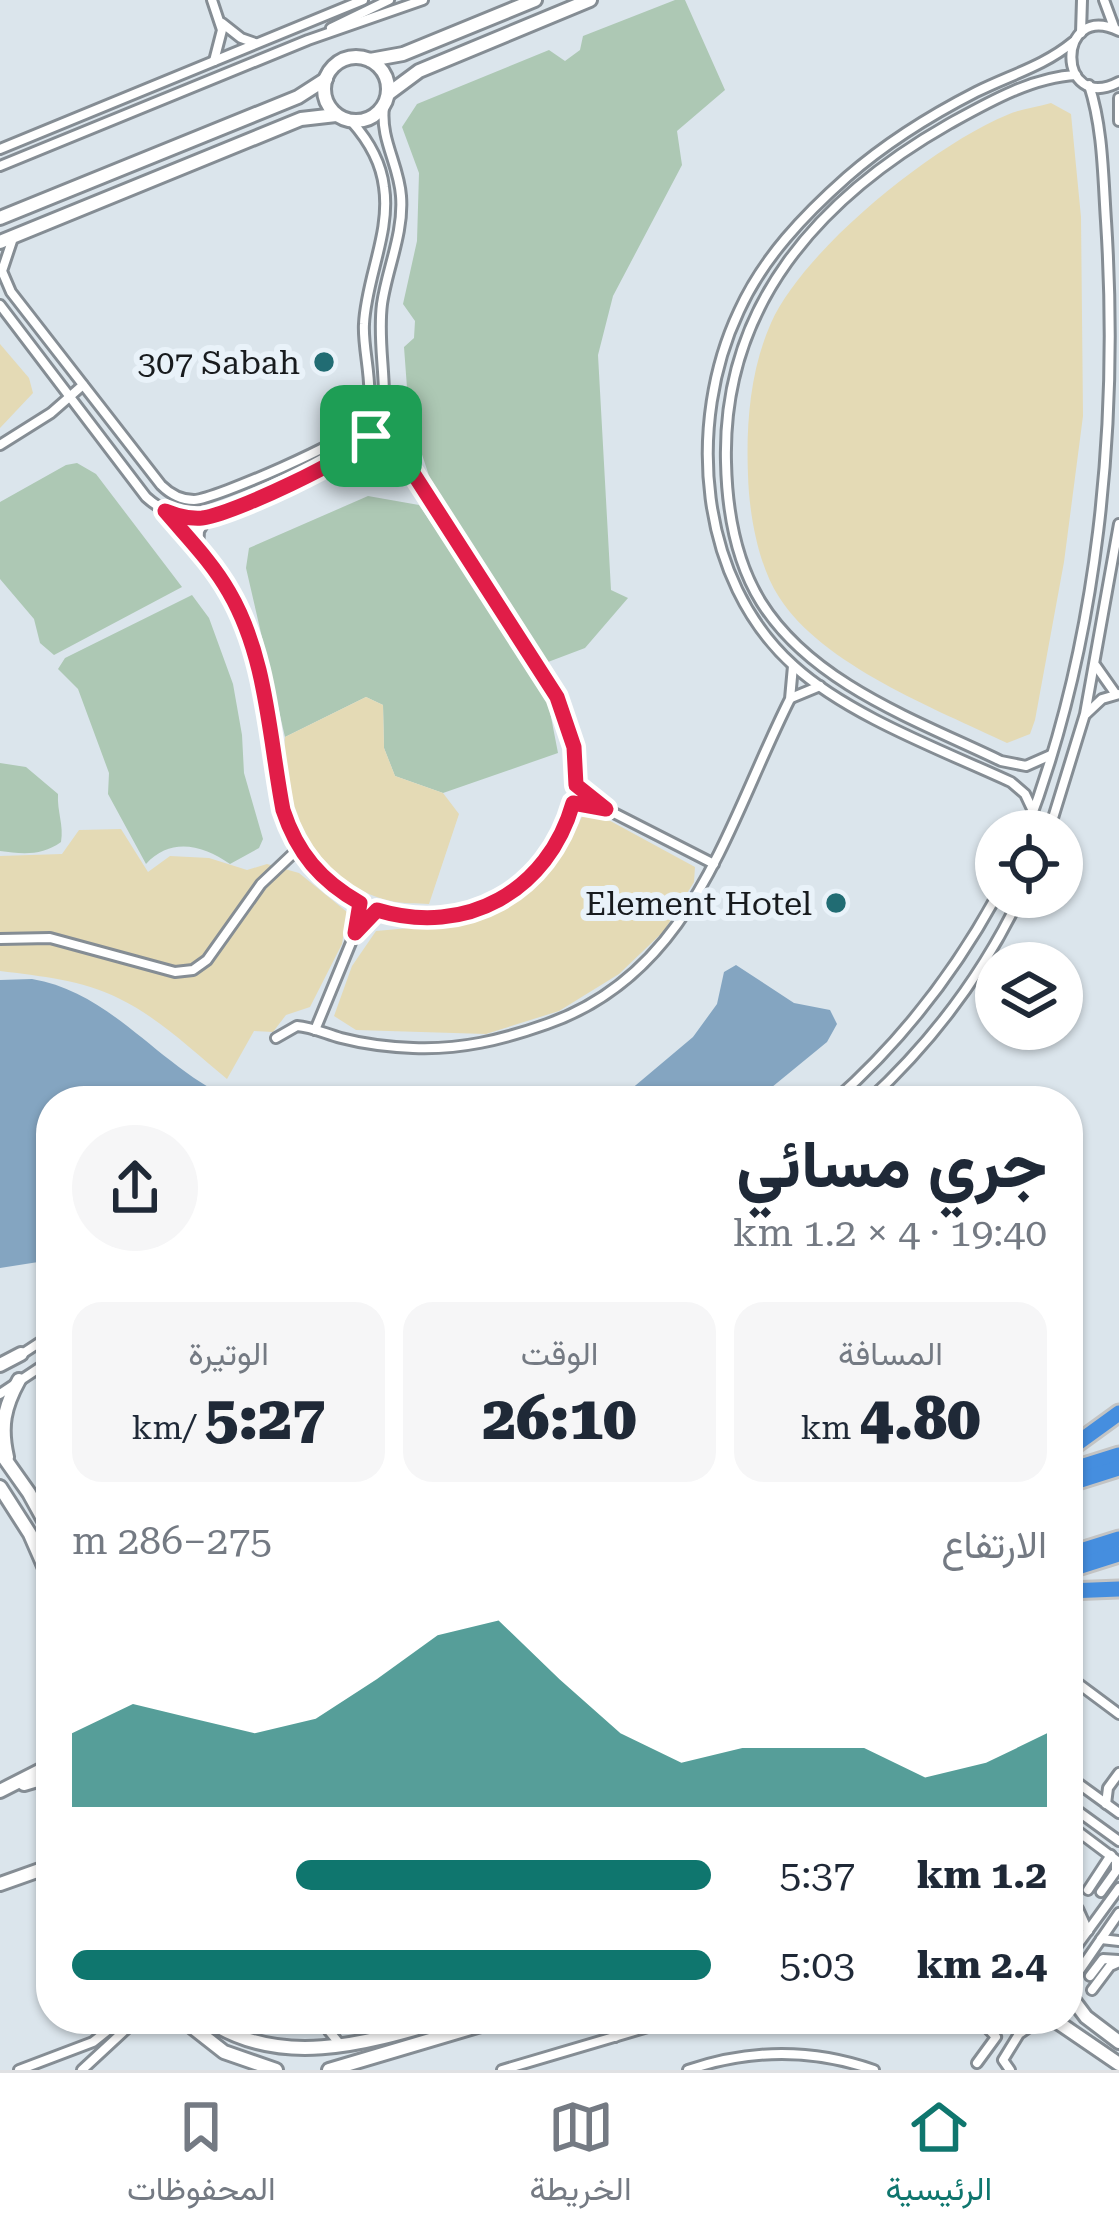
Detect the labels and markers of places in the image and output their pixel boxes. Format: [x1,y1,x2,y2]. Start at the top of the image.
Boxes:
place label: 307 Sabah [137,343,300,382]
marker: 307 Sabah [311,349,337,375]
pin [320,385,422,487]
place label: Element Hotel [585,884,812,923]
marker: Element Hotel [823,890,849,916]

